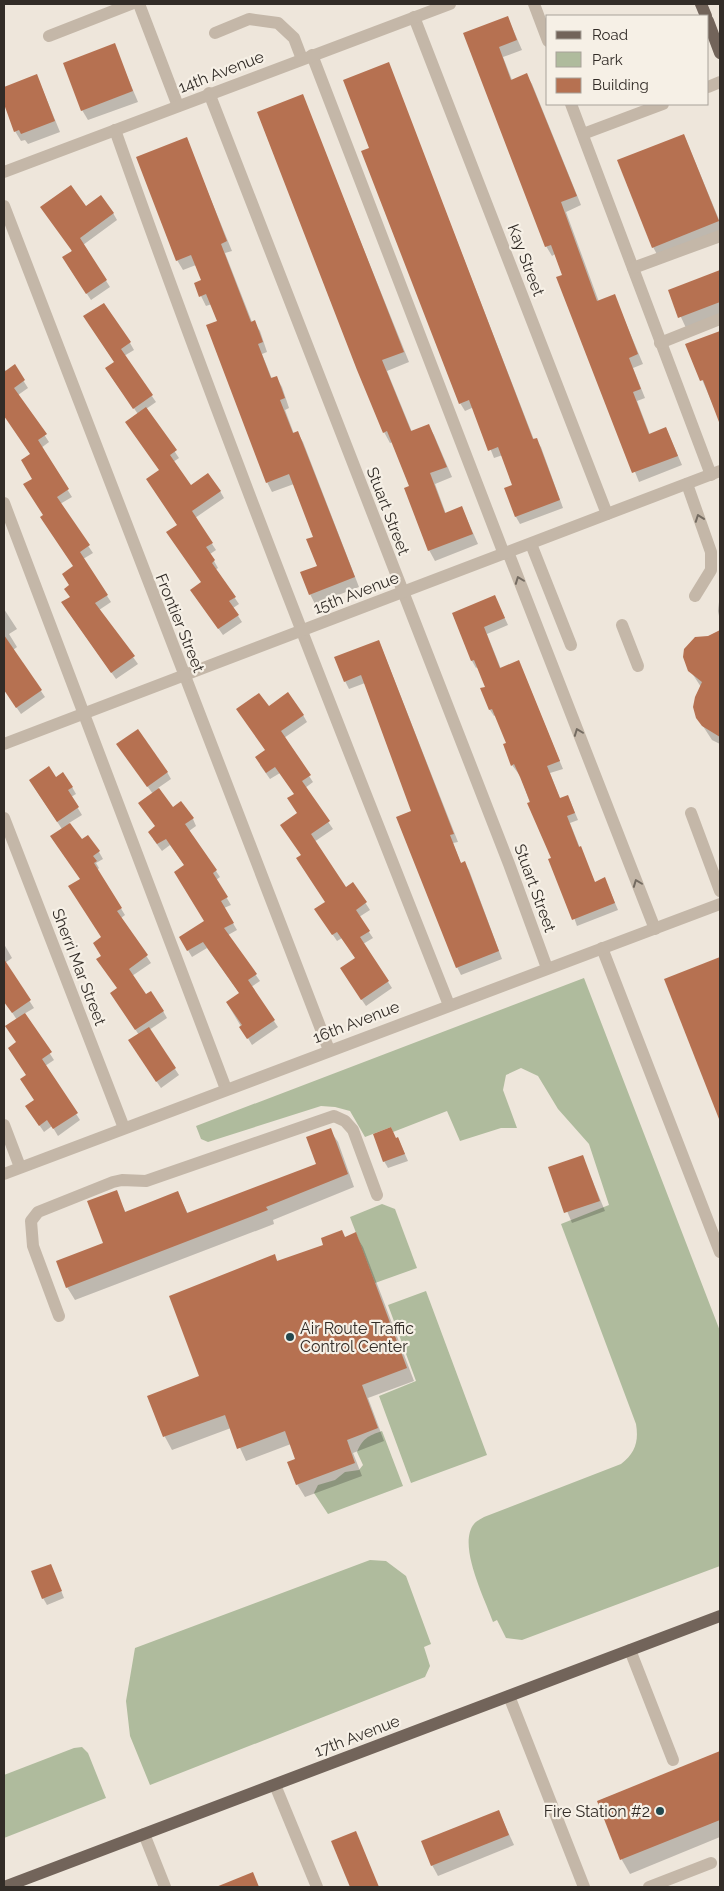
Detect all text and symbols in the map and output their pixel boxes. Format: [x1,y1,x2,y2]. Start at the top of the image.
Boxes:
legend [546,15,709,105]
text: Road [592,26,628,44]
street label: 14th Avenue [176,47,266,97]
text: Park [592,51,623,69]
text: Building [592,76,649,94]
street label: Kay Street [504,221,549,299]
street label: Stuart Street [363,464,414,558]
one-way arrow [695,514,705,523]
street label: 15th Avenue [311,568,401,618]
street label: Frontier Street [152,571,209,676]
one-way arrow [514,577,524,585]
one-way arrow [574,728,584,737]
street label: Stuart Street [510,841,560,935]
one-way arrow [633,879,643,888]
street label: Sherri Mar Street [48,906,110,1029]
street label: 16th Avenue [310,997,402,1047]
place label: Air Route Traffic Control Center [300,1319,414,1356]
marker: Air Route Traffic Control Center [284,1331,296,1343]
street label: 17th Avenue [312,1711,402,1761]
place label: Fire Station #2 [544,1802,650,1821]
marker: Fire Station #2 [654,1805,666,1817]

